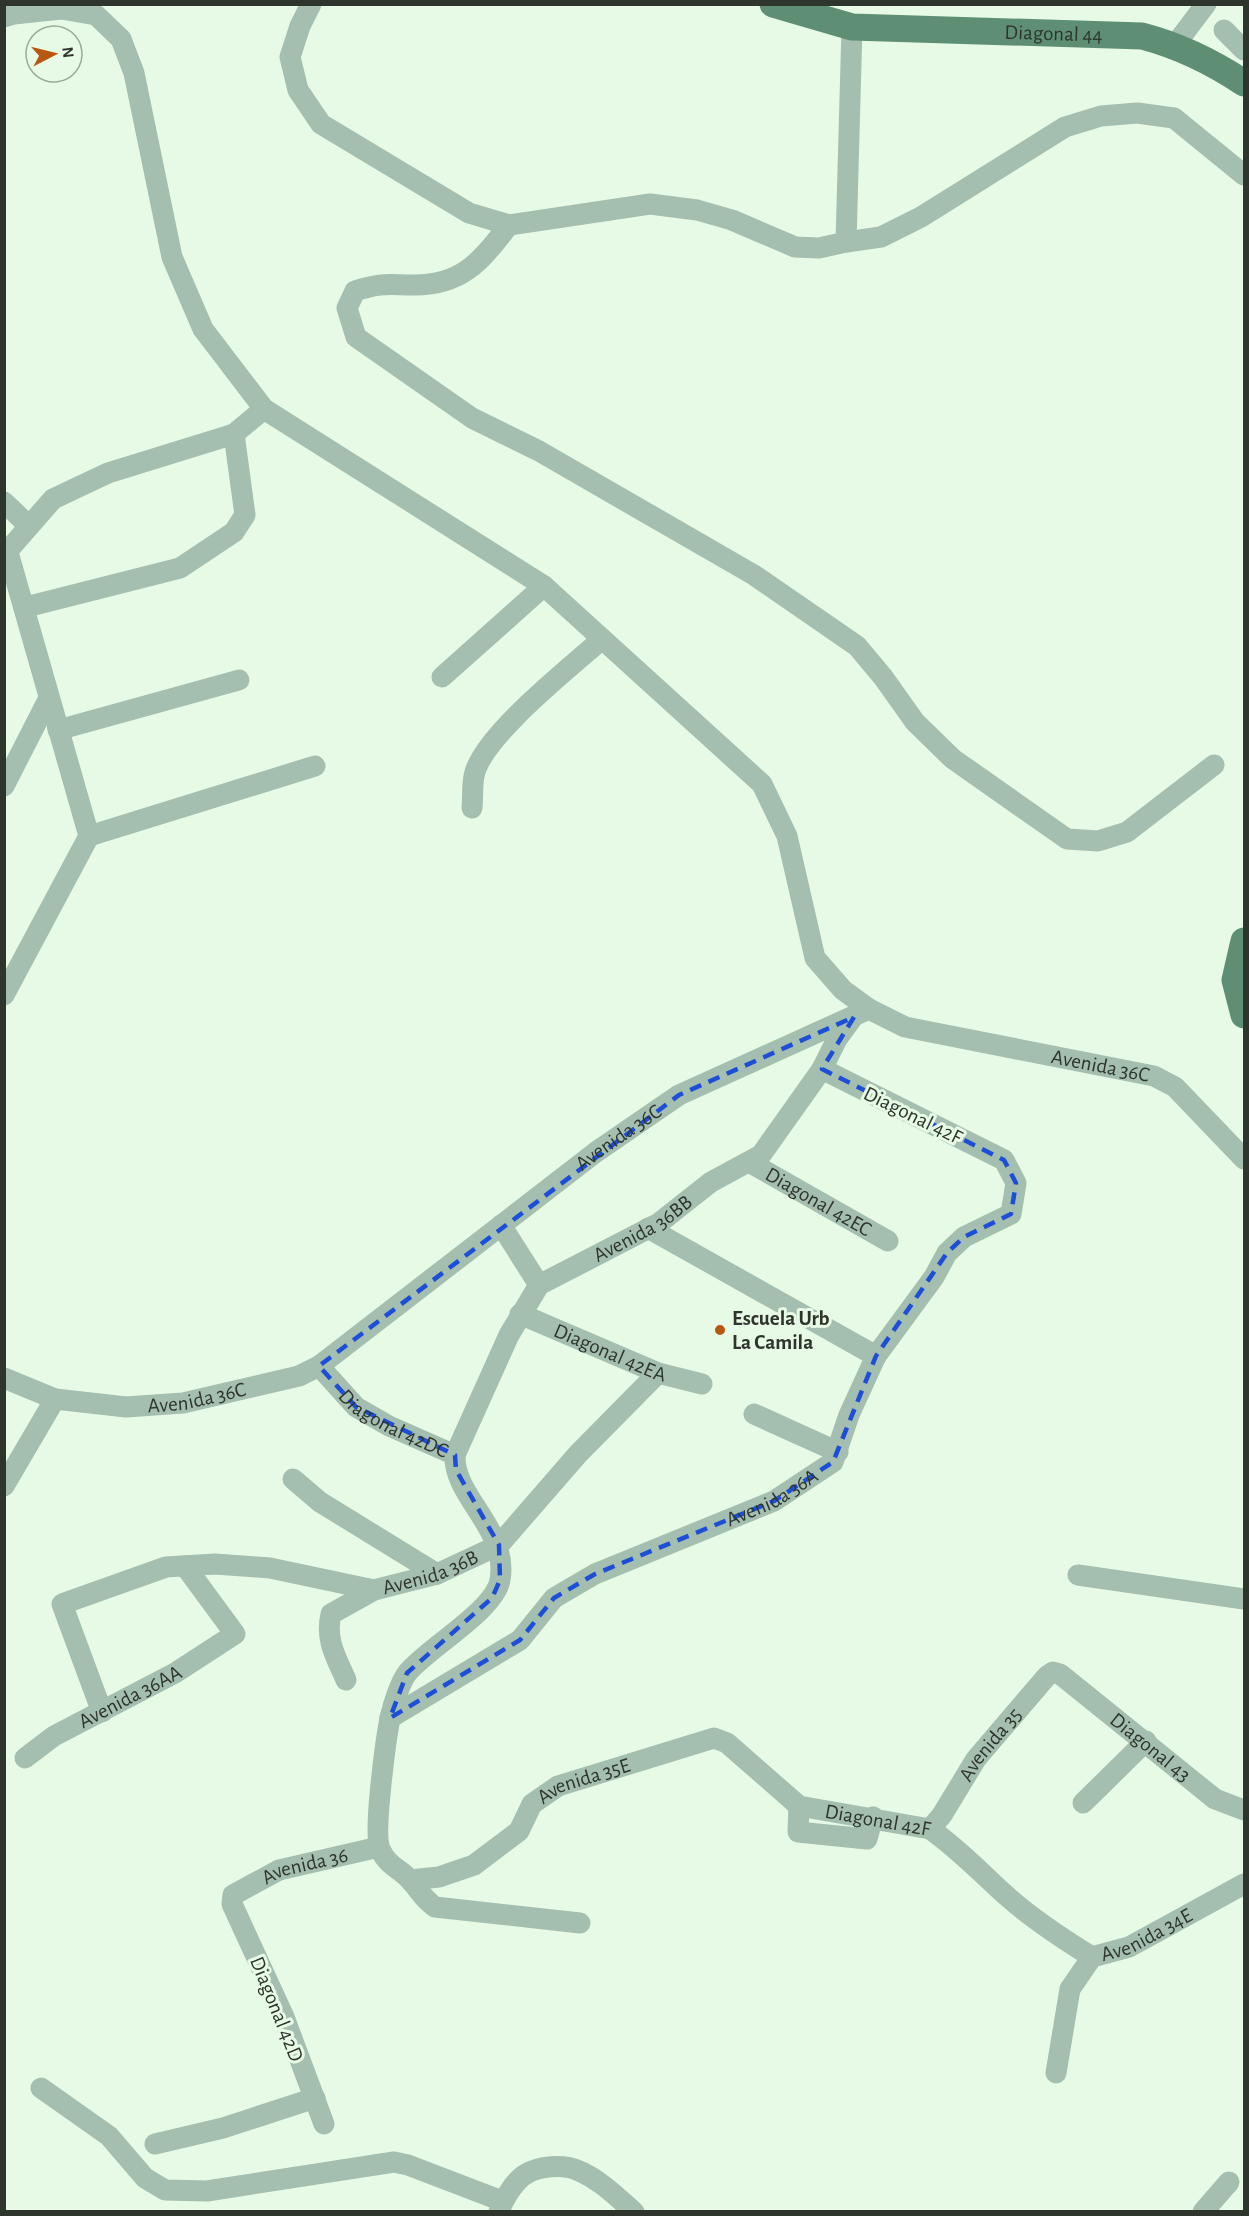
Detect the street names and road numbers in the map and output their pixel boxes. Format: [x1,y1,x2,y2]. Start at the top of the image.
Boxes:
street label: Diagonal 44 [1004,22,1103,46]
street label: Avenida 36C [1050,1046,1151,1086]
street label: Diagonal 42F [860,1083,966,1149]
street label: Avenida 36C [572,1100,665,1175]
street label: Diagonal 42EC [762,1164,875,1240]
street label: Avenida 36BB [590,1191,696,1266]
street label: Diagonal 42EA [551,1320,668,1386]
street label: Avenida 36C [147,1379,248,1416]
street label: Diagonal 42DC [334,1385,451,1462]
street label: Avenida 36A [723,1465,822,1530]
street label: Avenida 36B [380,1546,481,1598]
street label: Avenida 36AA [75,1662,185,1732]
street label: Avenida 35 [955,1704,1026,1785]
street label: Diagonal 43 [1106,1709,1194,1786]
street label: Avenida 35E [533,1754,633,1808]
street label: Diagonal 42F [823,1801,933,1840]
street label: Avenida 36 [258,1845,350,1888]
street label: Avenida 34E [1099,1905,1196,1965]
street label: Diagonal 42D [246,1954,307,2065]

